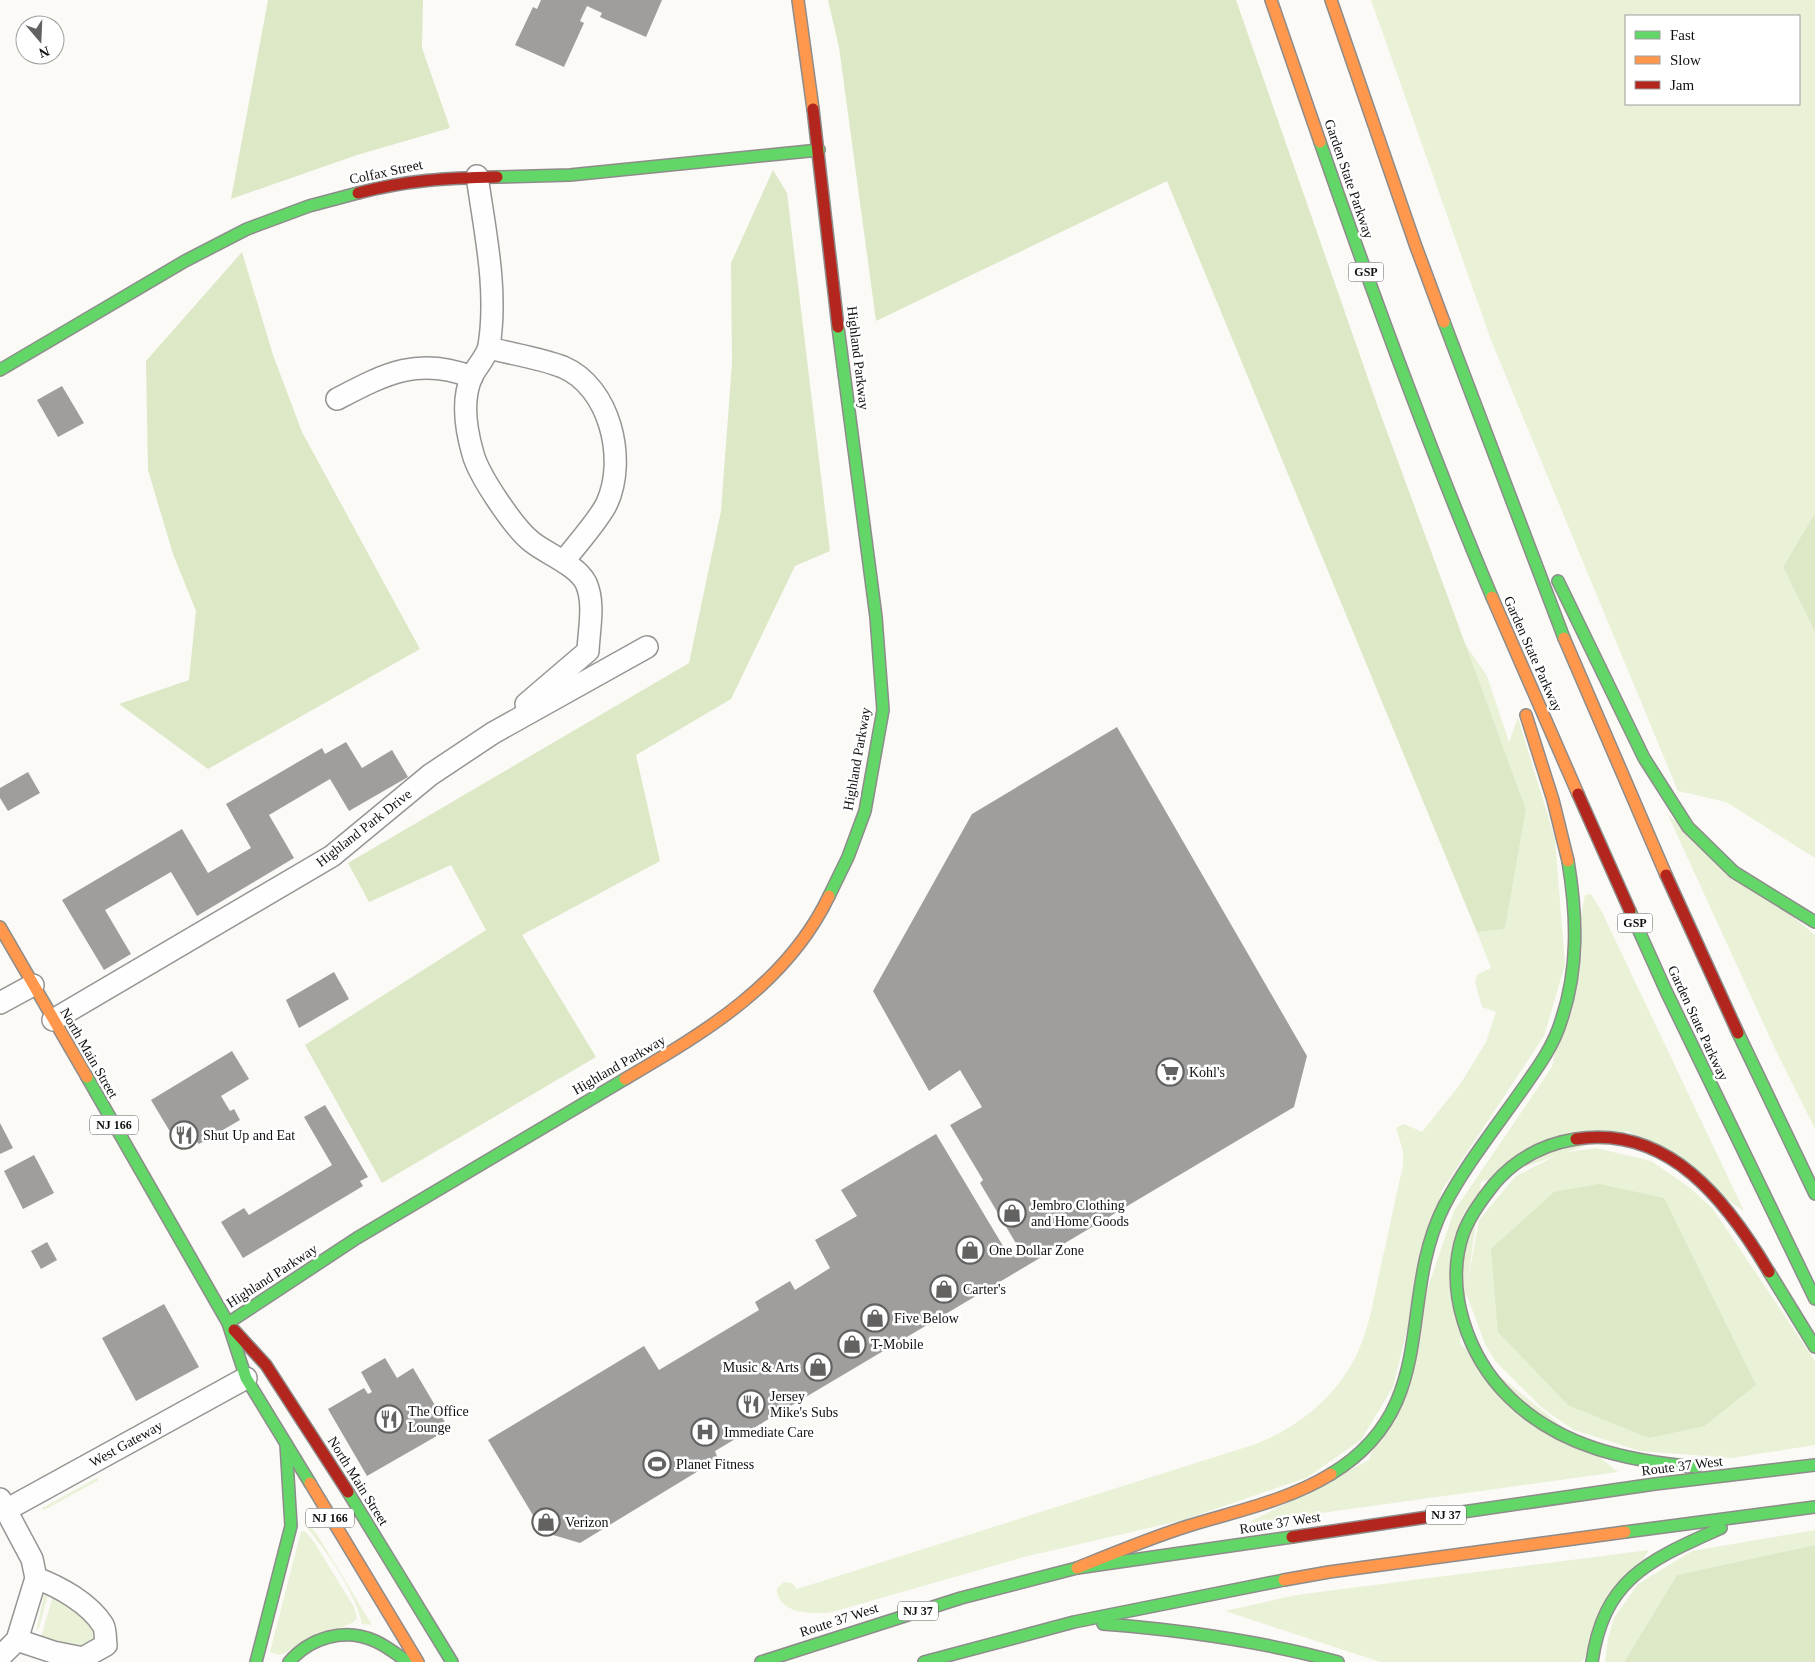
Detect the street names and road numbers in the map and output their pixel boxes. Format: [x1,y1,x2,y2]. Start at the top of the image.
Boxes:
street label: Garden State Parkway [1322,117,1376,241]
street label: Colfax Street [348,157,424,187]
road number: GSP [1348,262,1384,282]
street label: Highland Parkway [844,305,872,411]
street label: Garden State Parkway [1501,594,1565,714]
street label: Highland Parkway [841,706,873,812]
street label: Highland Park Drive [313,786,415,870]
road number: GSP [1618,914,1652,932]
street label: Garden State Parkway [1665,963,1731,1083]
street label: North Main Street [57,1005,121,1101]
street label: Highland Parkway [570,1032,668,1098]
road number: NJ 166 [90,1116,138,1134]
street label: Highland Parkway [224,1241,320,1311]
street label: West Gateway [87,1418,165,1470]
street label: North Main Street [325,1434,391,1528]
street label: Route 37 West [1640,1454,1724,1478]
road number: NJ 37 [1426,1506,1466,1524]
road number: NJ 166 [306,1509,354,1528]
street label: Route 37 West [1238,1509,1322,1537]
street label: Route 37 West [798,1600,880,1640]
road number: NJ 37 [898,1602,938,1620]

